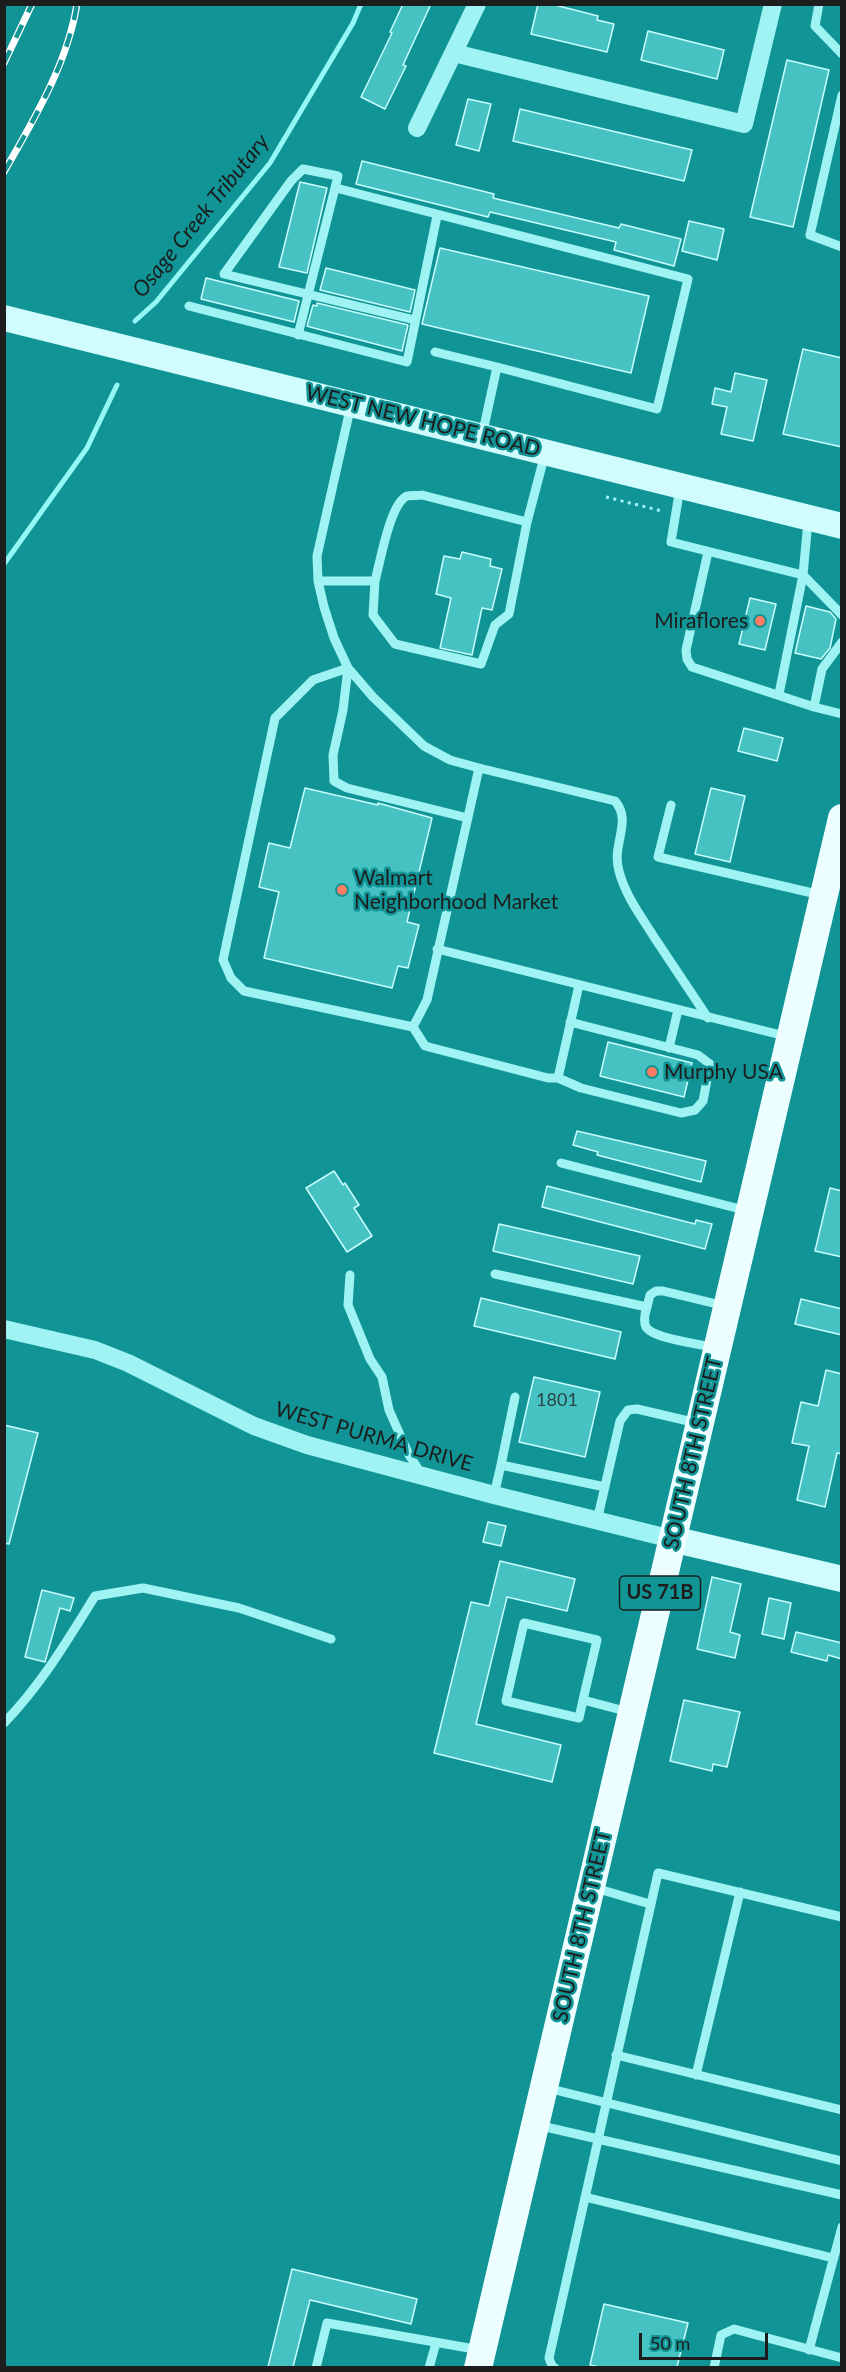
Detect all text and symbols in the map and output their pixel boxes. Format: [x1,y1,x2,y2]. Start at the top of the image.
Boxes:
water label: Osage Creek Tributary [127,129,275,303]
street label: WEST NEW HOPE ROAD [303,380,543,462]
place label: Miraflores [654,608,748,634]
marker: Miraflores [753,614,767,628]
place label: Walmart Neighborhood Market [354,865,558,915]
marker: Walmart Neighborhood Market [335,883,349,897]
place label: Murphy USA [664,1059,783,1085]
marker: Murphy USA [645,1065,659,1079]
street label: SOUTH 8TH STREET [659,1354,727,1552]
house number: 1801 [536,1389,578,1411]
street label: WEST PURMA DRIVE [272,1397,476,1477]
road number: US 71B [620,1576,700,1610]
street label: SOUTH 8TH STREET [548,1827,616,2025]
scale bar [642,2321,771,2359]
text: 50 m [650,2332,690,2354]

